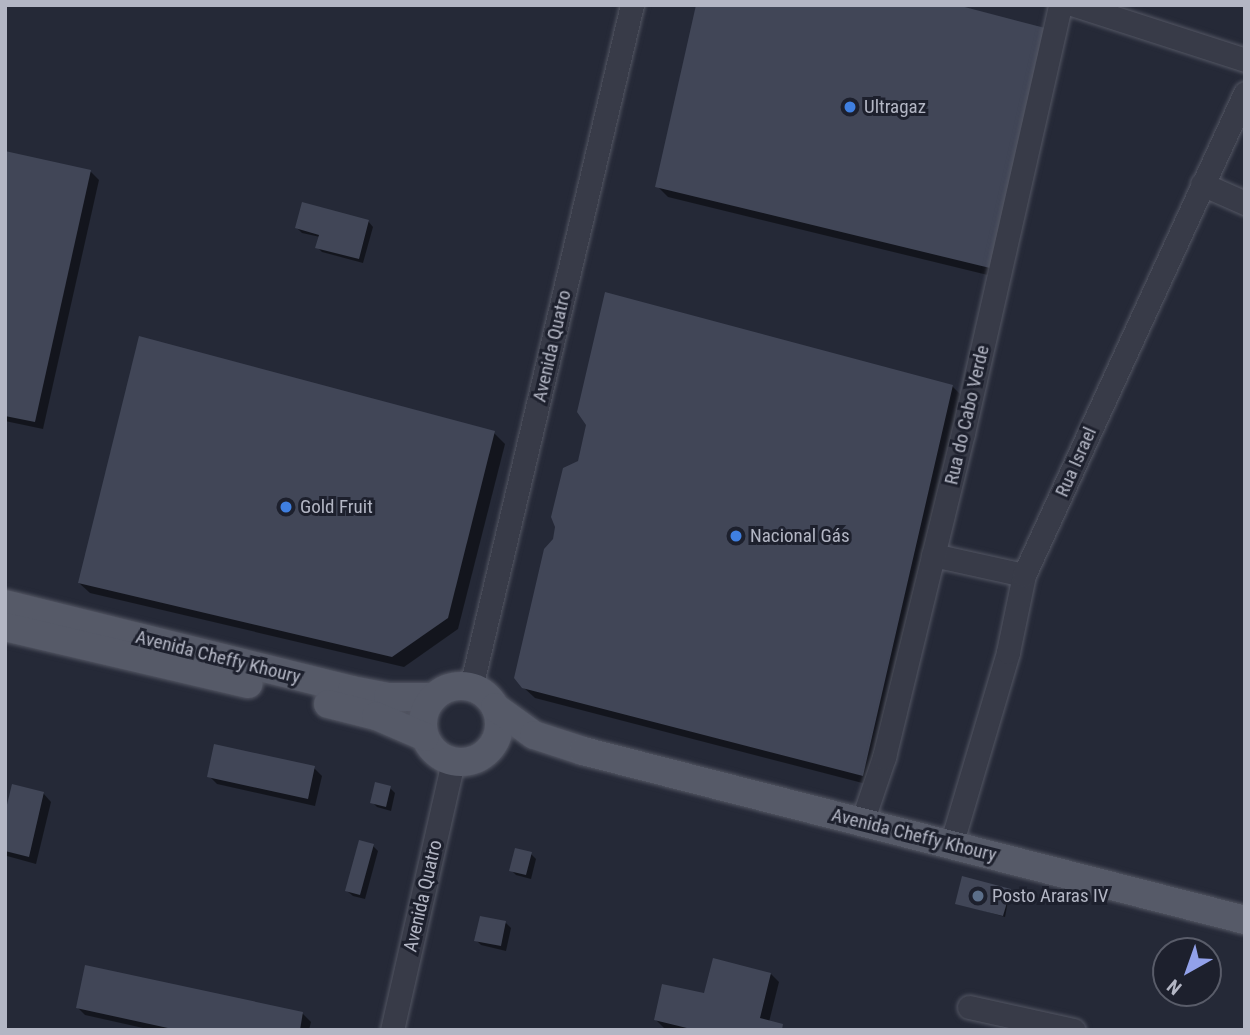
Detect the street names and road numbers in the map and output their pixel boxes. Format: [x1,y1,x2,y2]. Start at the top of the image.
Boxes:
street label: Avenida Quatro [528,288,576,404]
street label: Rua do Cabo Verde [940,343,994,487]
street label: Rua Israel [1051,424,1101,500]
street label: Avenida Cheffy Khoury [133,625,303,689]
street label: Avenida Cheffy Khoury [829,803,999,867]
street label: Avenida Quatro [399,838,447,954]

